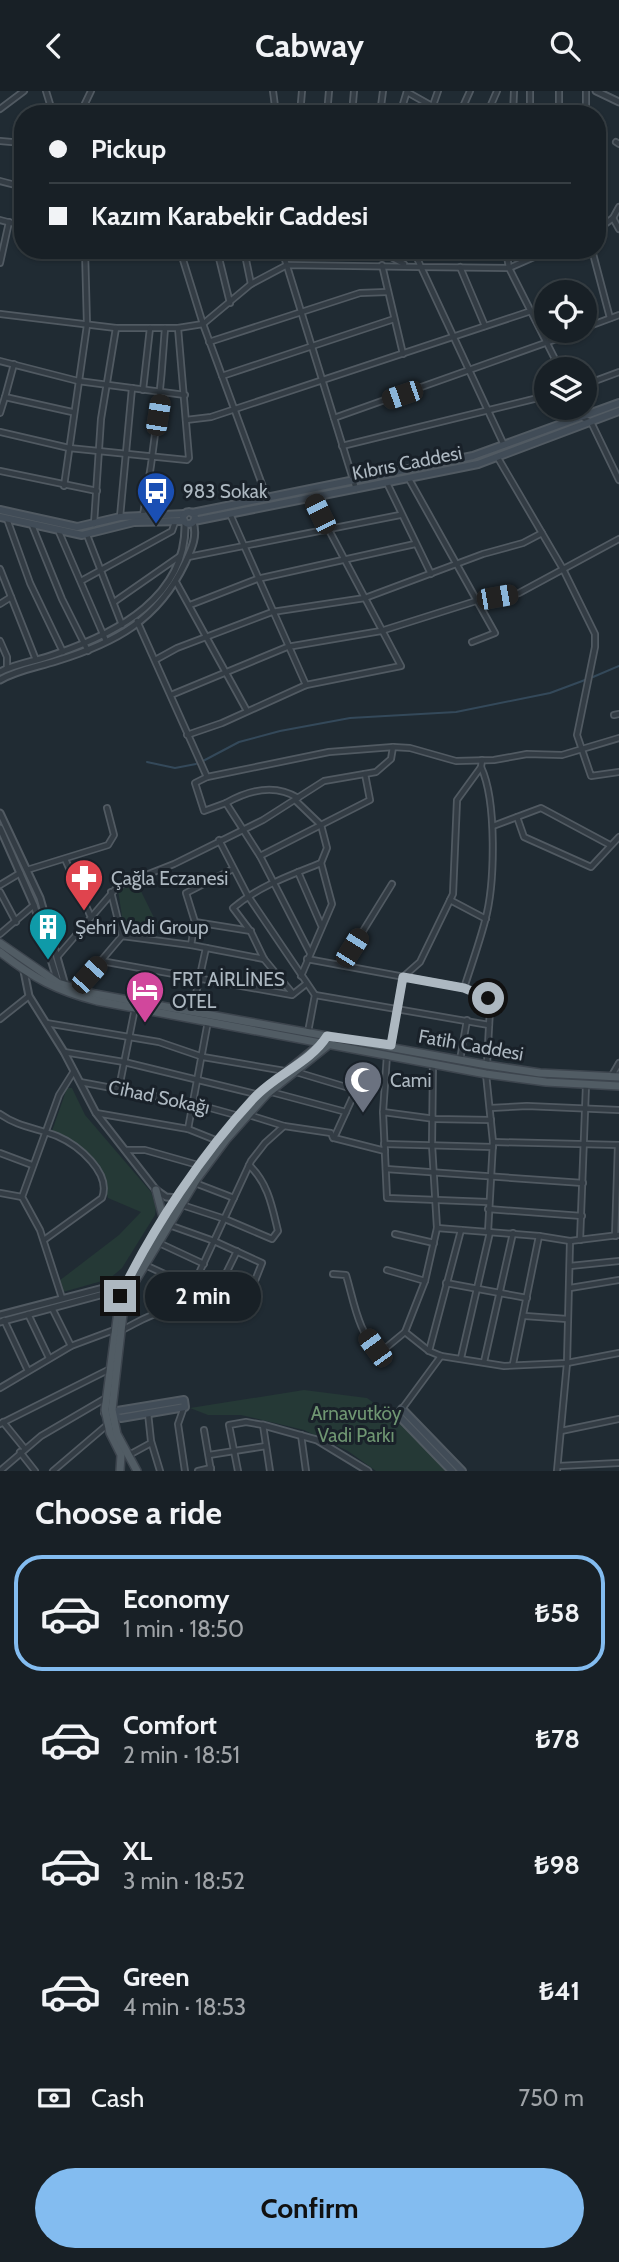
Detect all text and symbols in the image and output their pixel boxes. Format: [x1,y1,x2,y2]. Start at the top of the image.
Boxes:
text: Cabway [255,26,364,65]
icon: back [35,27,73,65]
icon: search [546,27,584,65]
text: Pickup [91,133,166,165]
text: Kazım Karabekir Caddesi [91,200,368,232]
map controls [534,280,597,420]
button: locate [534,280,597,343]
button: layers [534,357,597,420]
car [379,378,426,412]
car [145,393,172,437]
street label: Kıbrıs Caddesi [350,441,464,485]
bus stop icon: 983 Sokak [135,470,177,525]
place label: 983 Sokak [183,480,268,503]
car [302,491,339,537]
car [475,583,520,611]
pharmacy icon: Çağla Eczanesi [63,857,105,912]
place label: Çağla Eczanesi [111,867,228,890]
building icon: Şehri Vadi Group [27,906,69,961]
place label: Şehri Vadi Group [75,916,209,939]
car [332,925,373,971]
car [68,952,111,998]
place label: FRT AİRLİNES OTEL [172,968,285,1013]
hotel icon: FRT AİRLİNES OTEL [124,969,166,1024]
route start [472,982,504,1014]
street label: Fatih Caddesi [417,1024,525,1066]
mosque icon: Cami [342,1059,384,1114]
place label: Cami [390,1069,432,1092]
street label: Cihad Sokağı [106,1075,212,1119]
callout: 2 min [144,1271,260,1321]
route end [104,1280,136,1312]
text: 2 min [175,1282,231,1310]
car [355,1325,396,1371]
park label: Arnavutköy Vadi Parkı [311,1402,402,1447]
text: Choose a ride [35,1493,222,1532]
icon: car [39,1582,102,1645]
text: Economy [123,1583,229,1615]
text: ₺58 [535,1597,580,1629]
text: 1 min · 18:50 [123,1615,244,1643]
icon: car [39,1708,102,1771]
text: Comfort [123,1709,217,1741]
text: ₺78 [536,1723,580,1755]
text: 2 min · 18:51 [123,1741,240,1769]
icon: car [39,1834,102,1897]
text: XL [123,1835,152,1867]
text: ₺98 [534,1849,580,1881]
text: 3 min · 18:52 [123,1867,245,1895]
icon: car [39,1960,102,2023]
text: Green [123,1961,190,1993]
text: ₺41 [539,1975,580,2007]
text: 4 min · 18:53 [123,1993,246,2021]
icon: cash [35,2079,73,2117]
text: Cash [91,2082,144,2114]
text: 750 m [519,2084,584,2112]
button: Confirm [35,2168,584,2248]

